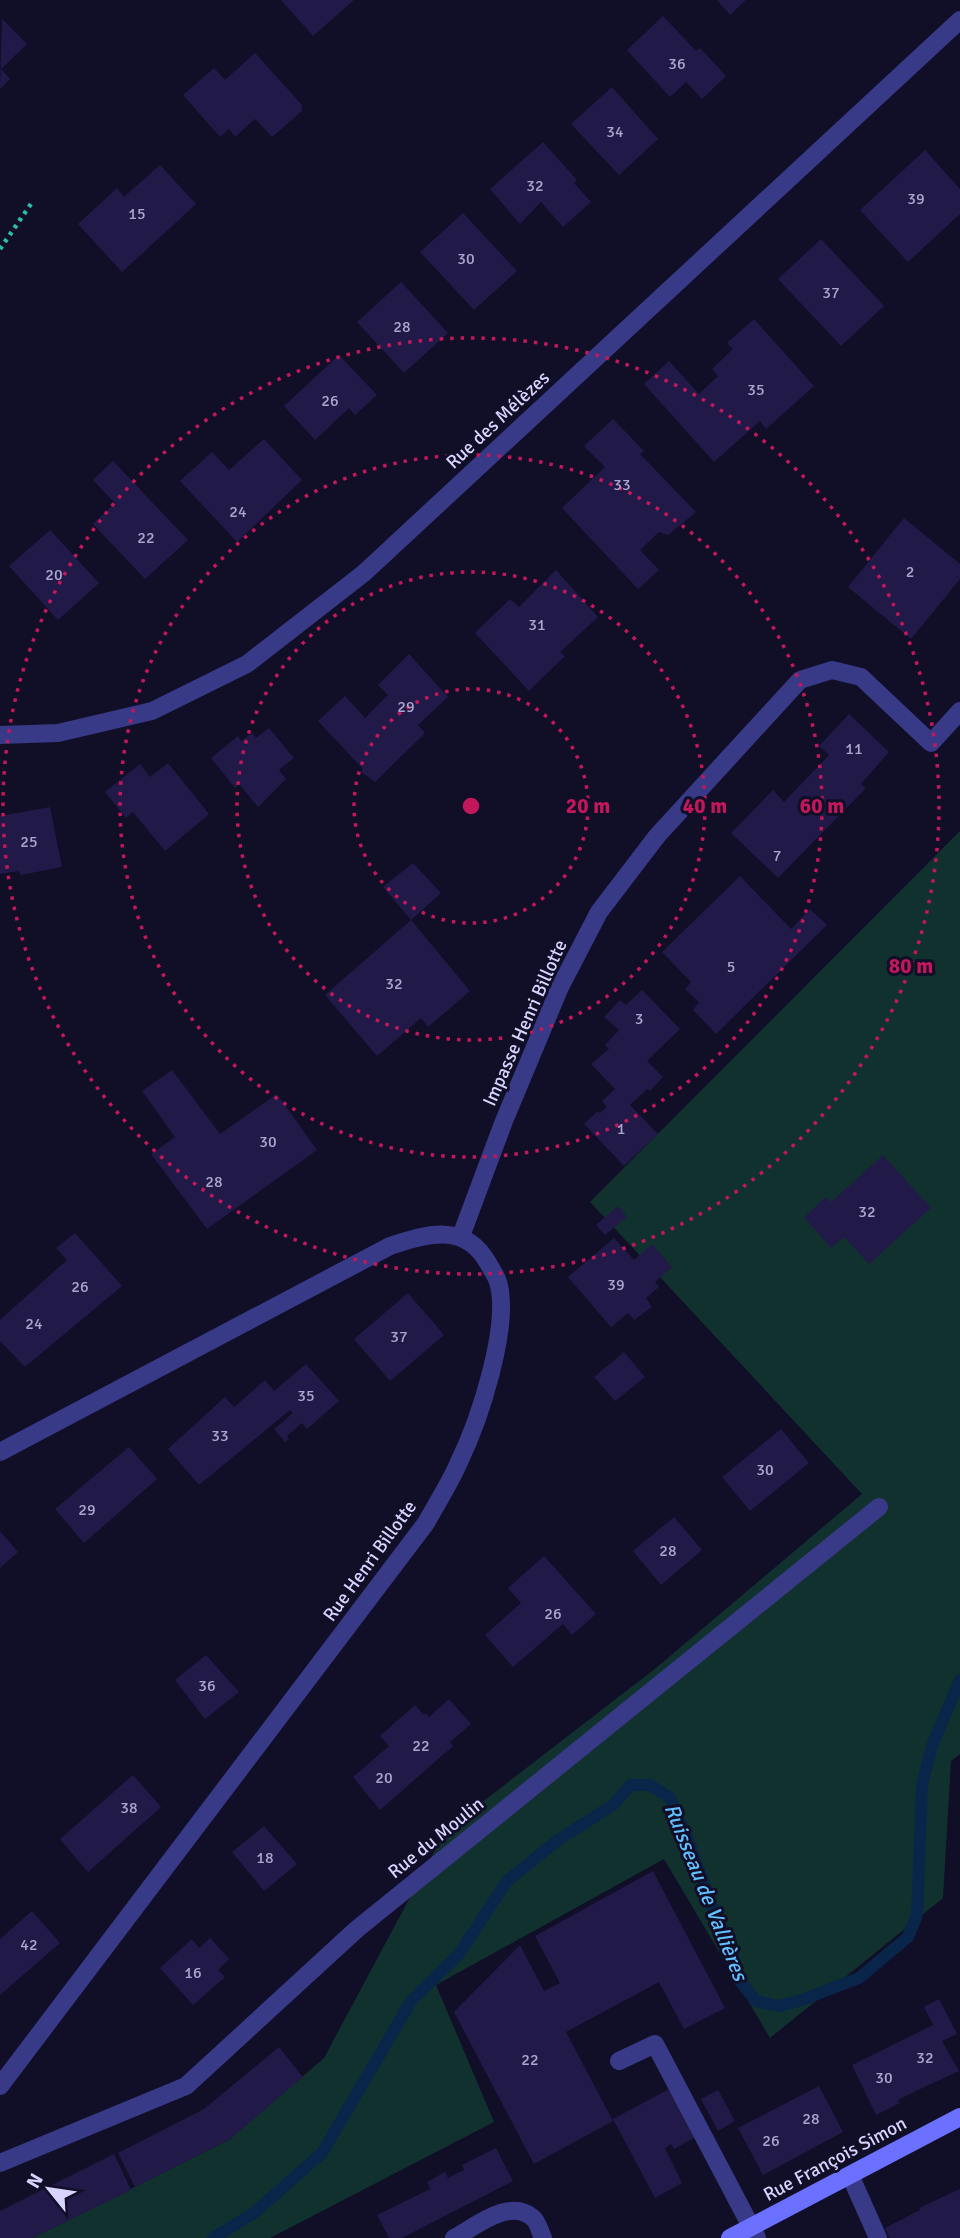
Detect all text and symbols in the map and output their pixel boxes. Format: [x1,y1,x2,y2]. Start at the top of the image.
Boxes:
house number: 36 [668,54,686,74]
house number: 34 [606,122,624,142]
house number: 32 [526,176,544,196]
house number: 39 [907,189,925,209]
house number: 15 [128,204,146,224]
house number: 30 [457,249,475,269]
house number: 37 [822,283,840,303]
house number: 28 [393,317,411,337]
street label: Rue des Mélèzes [441,366,555,474]
house number: 35 [747,380,765,400]
house number: 26 [321,391,339,411]
house number: 33 [613,475,631,495]
house number: 24 [229,502,247,522]
house number: 22 [137,528,155,548]
house number: 2 [906,562,914,582]
house number: 20 [45,565,63,585]
house number: 31 [528,615,546,635]
house number: 29 [397,697,415,717]
house number: 11 [845,739,863,759]
text: 20 m [566,793,610,819]
text: 40 m [683,793,727,819]
text: 60 m [800,793,844,819]
centre of rings [459,794,483,818]
house number: 25 [20,832,38,852]
house number: 7 [773,846,781,866]
street label: Impasse Henri Billotte [477,936,573,1110]
text: 80 m [889,953,933,979]
house number: 5 [727,957,735,977]
house number: 32 [385,974,403,994]
house number: 3 [635,1009,643,1029]
house number: 1 [617,1119,625,1139]
house number: 30 [259,1132,277,1152]
house number: 28 [205,1172,223,1192]
house number: 32 [858,1202,876,1222]
house number: 39 [607,1275,625,1295]
house number: 26 [71,1277,89,1297]
house number: 24 [25,1314,43,1334]
house number: 37 [390,1327,408,1347]
house number: 35 [297,1386,315,1406]
house number: 33 [211,1426,229,1446]
house number: 30 [756,1460,774,1480]
street label: Rue Henri Billotte [318,1496,422,1626]
house number: 29 [78,1500,96,1520]
house number: 28 [659,1541,677,1561]
house number: 26 [544,1604,562,1624]
house number: 36 [198,1676,216,1696]
house number: 22 [412,1736,430,1756]
house number: 20 [375,1768,393,1788]
street label: Rue du Moulin [383,1792,489,1884]
house number: 38 [120,1798,138,1818]
water label: Ruisseau de Vallières [659,1800,754,1986]
house number: 18 [256,1848,274,1868]
house number: 42 [20,1935,38,1955]
house number: 16 [184,1963,202,1983]
house number: 32 [916,2048,934,2068]
house number: 22 [521,2050,539,2070]
house number: 30 [875,2068,893,2088]
house number: 28 [802,2109,820,2129]
street label: Rue François Simon [759,2111,911,2207]
house number: 26 [762,2131,780,2151]
north arrow [14,2154,84,2224]
text: N [21,2169,49,2193]

